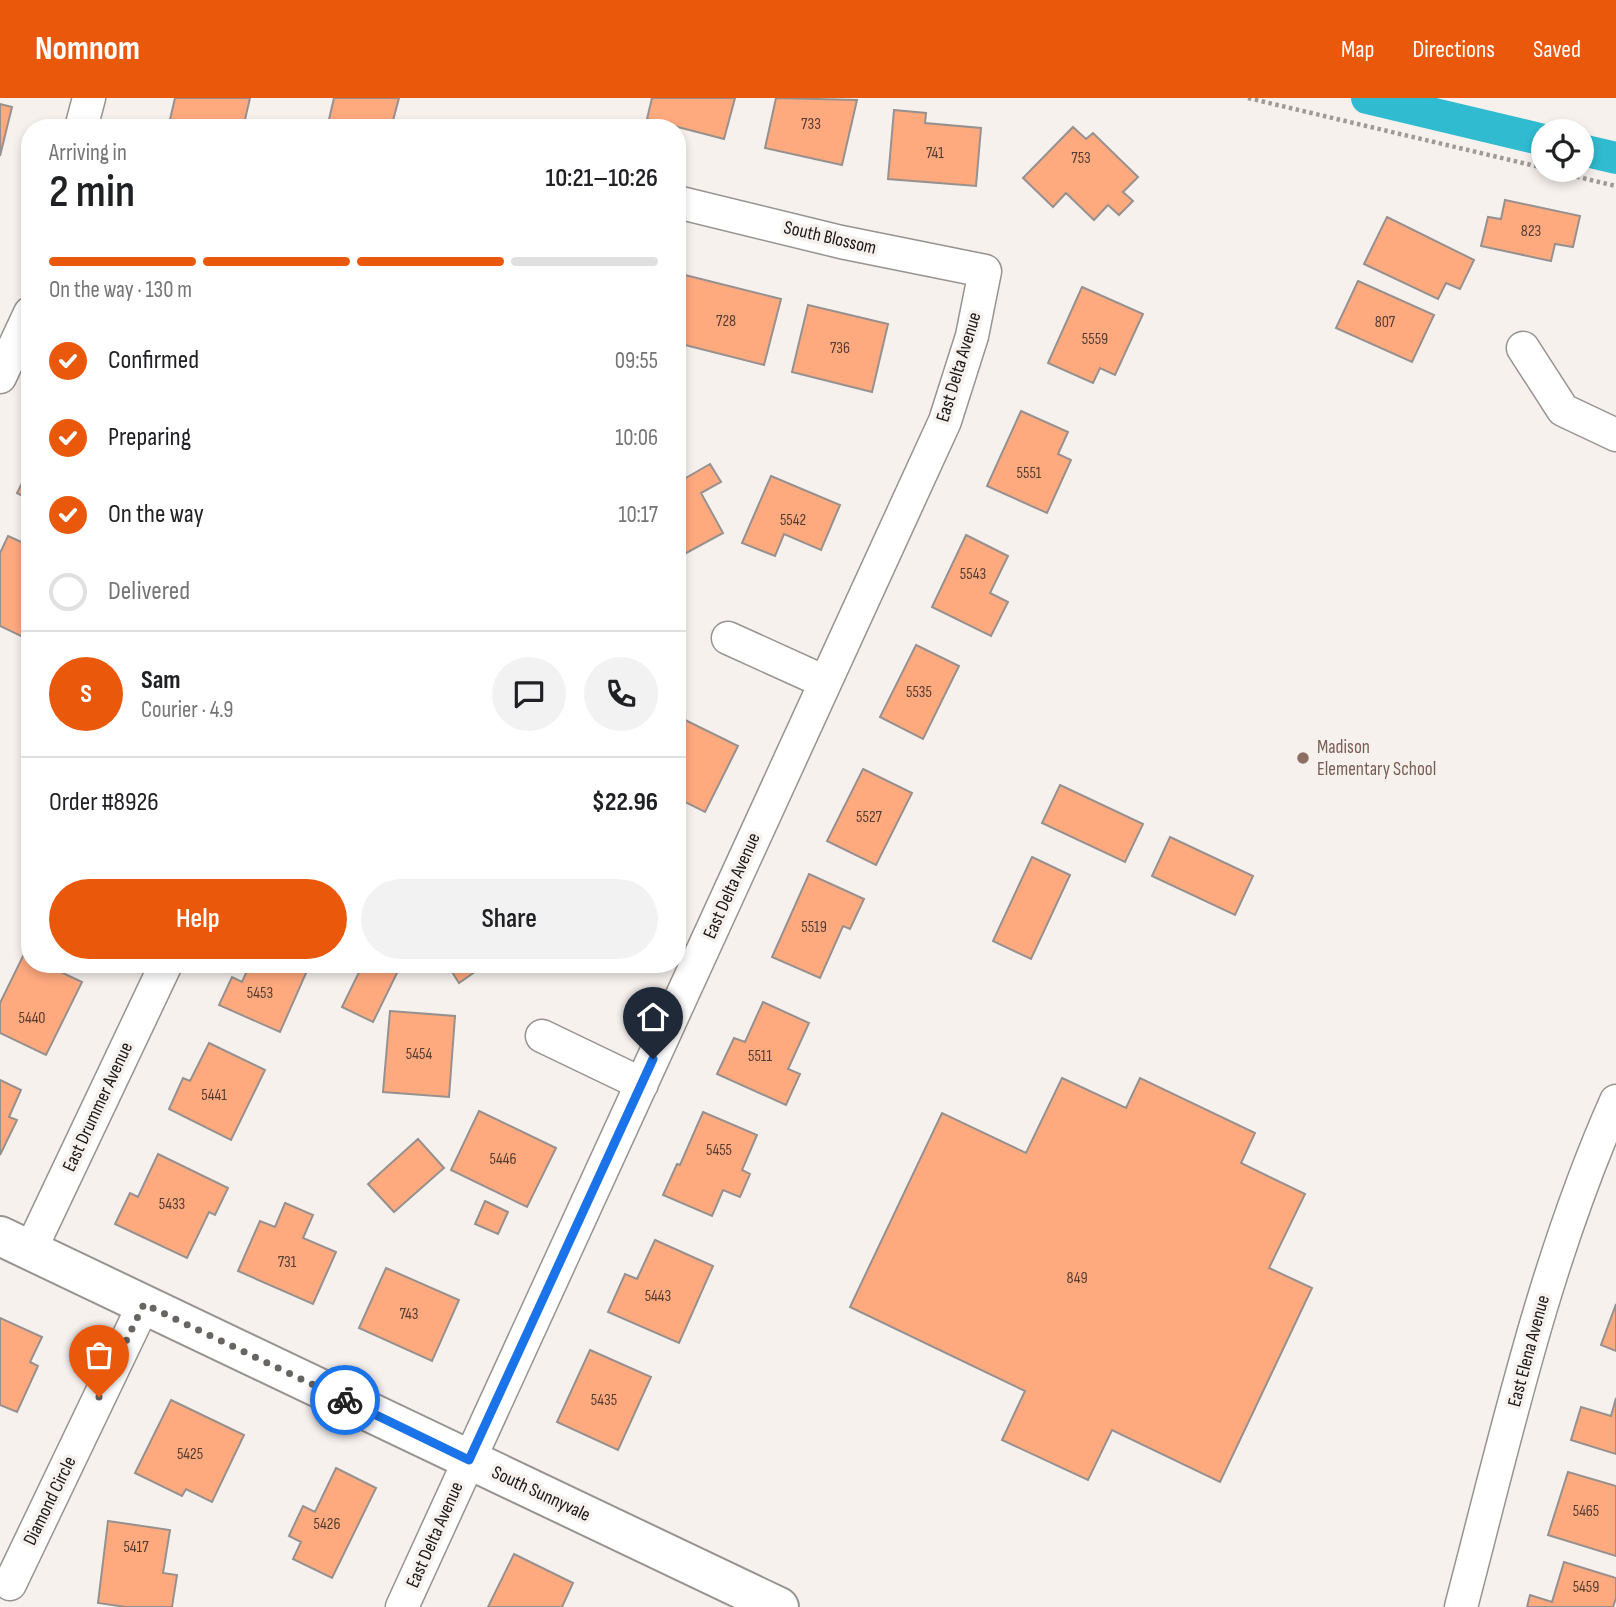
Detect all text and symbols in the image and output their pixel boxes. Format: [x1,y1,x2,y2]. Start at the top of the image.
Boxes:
text: Nomnom [35,29,140,69]
text: Map [1341,35,1374,64]
text: Directions [1412,35,1495,64]
text: Saved [1533,35,1581,64]
house number: 733 [801,115,821,134]
map controls [1531,119,1594,182]
button: locate [1531,119,1594,182]
text: Arriving in [49,139,127,167]
house number: 741 [926,144,944,163]
house number: 753 [1071,149,1091,168]
text: 10:21–10:26 [546,163,658,194]
text: 2 min [49,165,135,220]
street label: South Blossom [781,216,879,260]
house number: 823 [1521,222,1541,241]
text: On the way · 130 m [49,276,192,304]
street label: East Delta Avenue [931,309,987,425]
house number: 728 [716,312,736,331]
house number: 807 [1375,313,1396,332]
house number: 5559 [1082,330,1108,349]
house number: 736 [830,339,850,358]
icon: check [49,342,87,380]
text: Confirmed [108,345,199,376]
text: 09:55 [615,347,658,375]
icon: check [49,419,87,457]
text: Preparing [108,422,191,453]
text: 10:06 [615,424,658,452]
house number: 5551 [1017,464,1042,483]
icon: check [49,496,87,534]
text: On the way [108,499,204,530]
text: 10:17 [618,501,658,529]
house number: 5542 [780,511,806,530]
house number: 5543 [960,565,986,584]
text: Delivered [108,576,190,607]
button: chat [492,657,566,731]
button: phone [584,657,658,731]
text: Sam [141,665,181,696]
text: S [80,679,92,710]
house number: 5535 [906,683,932,702]
text: Courier · 4.9 [141,696,233,724]
place label: Madison Elementary School [1317,736,1436,781]
marker: Madison Elementary School [1295,750,1311,766]
text: Order #8926 [49,787,159,818]
text: $22.96 [592,787,658,818]
house number: 5527 [856,808,883,827]
street label: East Delta Avenue [698,829,766,943]
button: Help [49,879,347,959]
button: Share [361,879,658,959]
house number: 5519 [801,918,827,937]
house number: 5453 [247,984,273,1003]
pin [623,987,683,1059]
icon: home [634,998,672,1036]
house number: 5440 [18,1009,46,1028]
street label: East Drummer Avenue [58,1039,138,1175]
house number: 5454 [406,1045,432,1064]
house number: 5511 [748,1047,772,1066]
house number: 5441 [201,1086,227,1105]
house number: 5455 [706,1141,732,1160]
house number: 5446 [490,1150,516,1169]
house number: 5433 [159,1195,185,1214]
house number: 731 [278,1253,297,1272]
house number: 849 [1066,1269,1088,1288]
house number: 5443 [645,1287,671,1306]
street label: East Elena Avenue [1503,1293,1555,1409]
house number: 743 [399,1305,419,1324]
pin [69,1325,129,1397]
icon: bag [80,1336,118,1374]
courier [310,1365,380,1435]
icon: bike [326,1381,364,1419]
house number: 5435 [591,1391,617,1410]
house number: 5425 [177,1445,203,1464]
street label: Diamond Circle [19,1453,81,1549]
street label: South Sunnyvale [488,1461,594,1527]
street label: East Delta Avenue [401,1478,469,1592]
house number: 5465 [1573,1502,1599,1521]
house number: 5426 [314,1515,340,1534]
house number: 5417 [123,1538,149,1557]
house number: 5459 [1573,1578,1599,1597]

